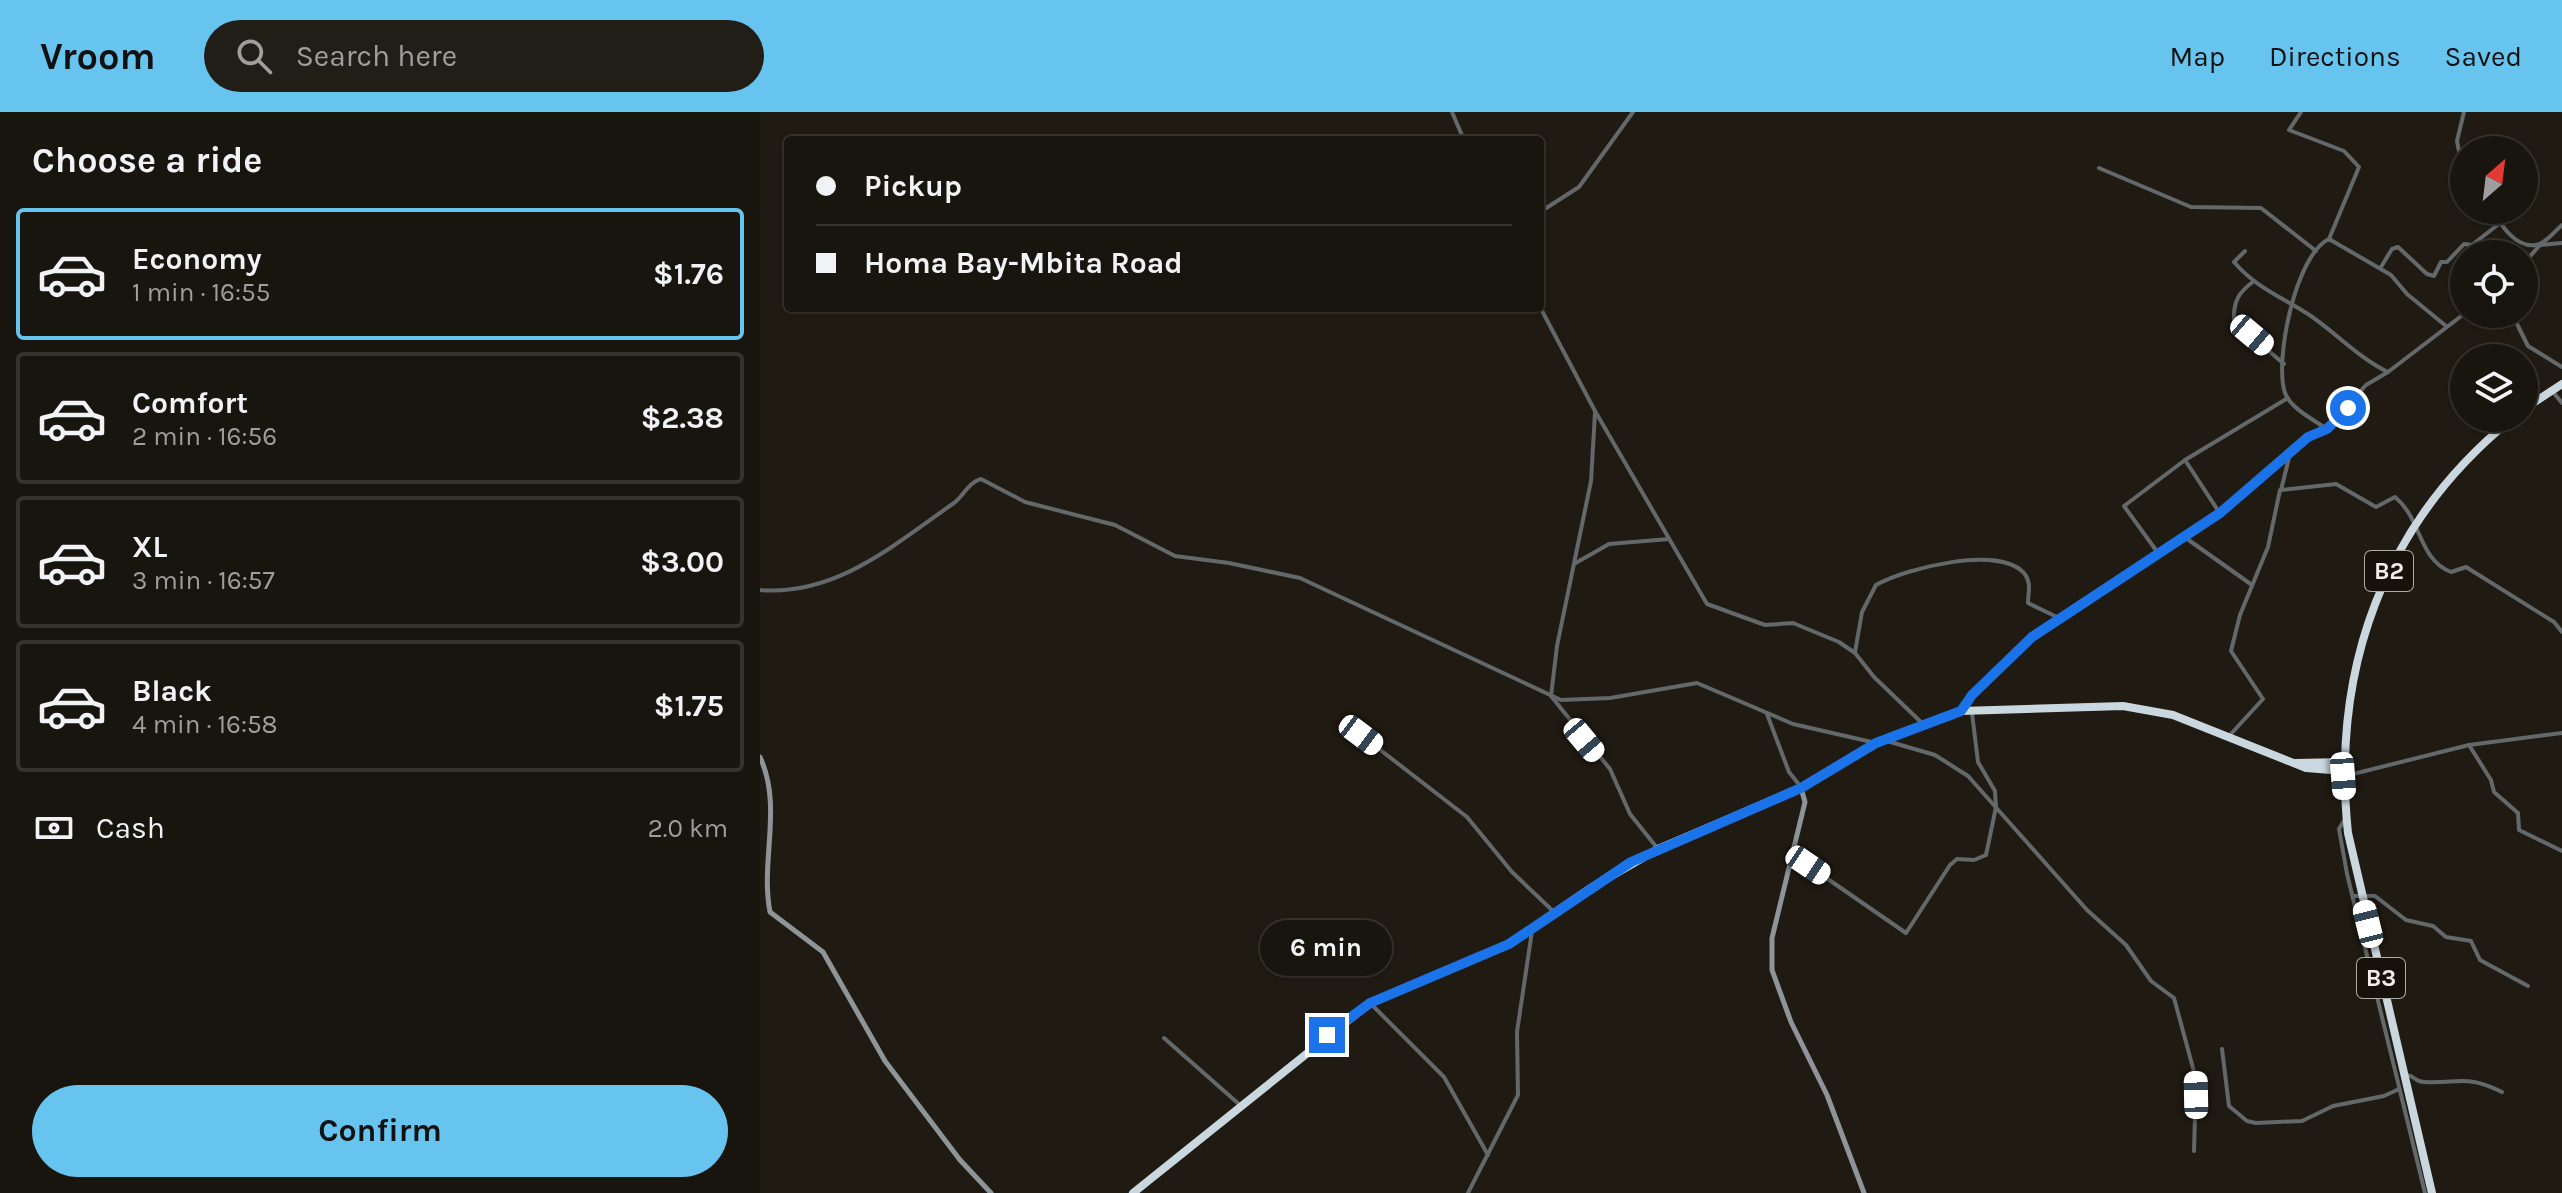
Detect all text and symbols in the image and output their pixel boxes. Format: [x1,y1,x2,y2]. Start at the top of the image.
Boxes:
search box [204,20,764,92]
text: Vroom [40,34,156,79]
icon: search [232,34,276,78]
text: Search here [296,38,457,74]
text: Map [2170,40,2225,73]
text: Directions [2269,40,2401,73]
text: Saved [2445,40,2522,73]
north arrow [2450,136,2538,224]
map controls [2450,136,2538,432]
text: Choose a ride [32,139,262,181]
text: Pickup [864,168,962,204]
icon: car [36,238,108,310]
button: locate [2450,240,2538,328]
text: Economy [132,241,262,277]
text: Homa Bay-Mbita Road [864,245,1183,281]
text: $1.76 [653,256,724,292]
text: 1 min · 16:55 [132,277,270,308]
car [2226,310,2278,360]
button: layers [2450,344,2538,432]
icon: car [36,382,108,454]
text: Comfort [132,385,248,421]
route start [2330,390,2366,426]
text: $2.38 [641,400,724,436]
text: 2 min · 16:56 [132,421,277,452]
icon: car [36,526,108,598]
text: XL [132,529,167,565]
text: $3.00 [640,544,724,580]
road number: B2 [2365,551,2413,591]
text: 3 min · 16:57 [132,565,275,596]
icon: car [36,670,108,742]
text: Black [132,673,212,709]
text: $1.75 [654,688,724,724]
text: 4 min · 16:58 [132,709,278,740]
car [1335,711,1387,759]
car [1559,714,1609,766]
car [2329,751,2357,801]
icon: cash [32,806,76,850]
text: Cash [96,810,165,846]
text: 2.0 km [648,813,728,844]
car [1781,842,1835,888]
car [2351,898,2385,950]
callout: 6 min [1261,919,1393,975]
text: 6 min [1290,932,1362,963]
road number: B3 [2357,958,2405,998]
route end [1309,1017,1345,1053]
car [2184,1071,2208,1119]
button: Confirm [32,1085,728,1177]

